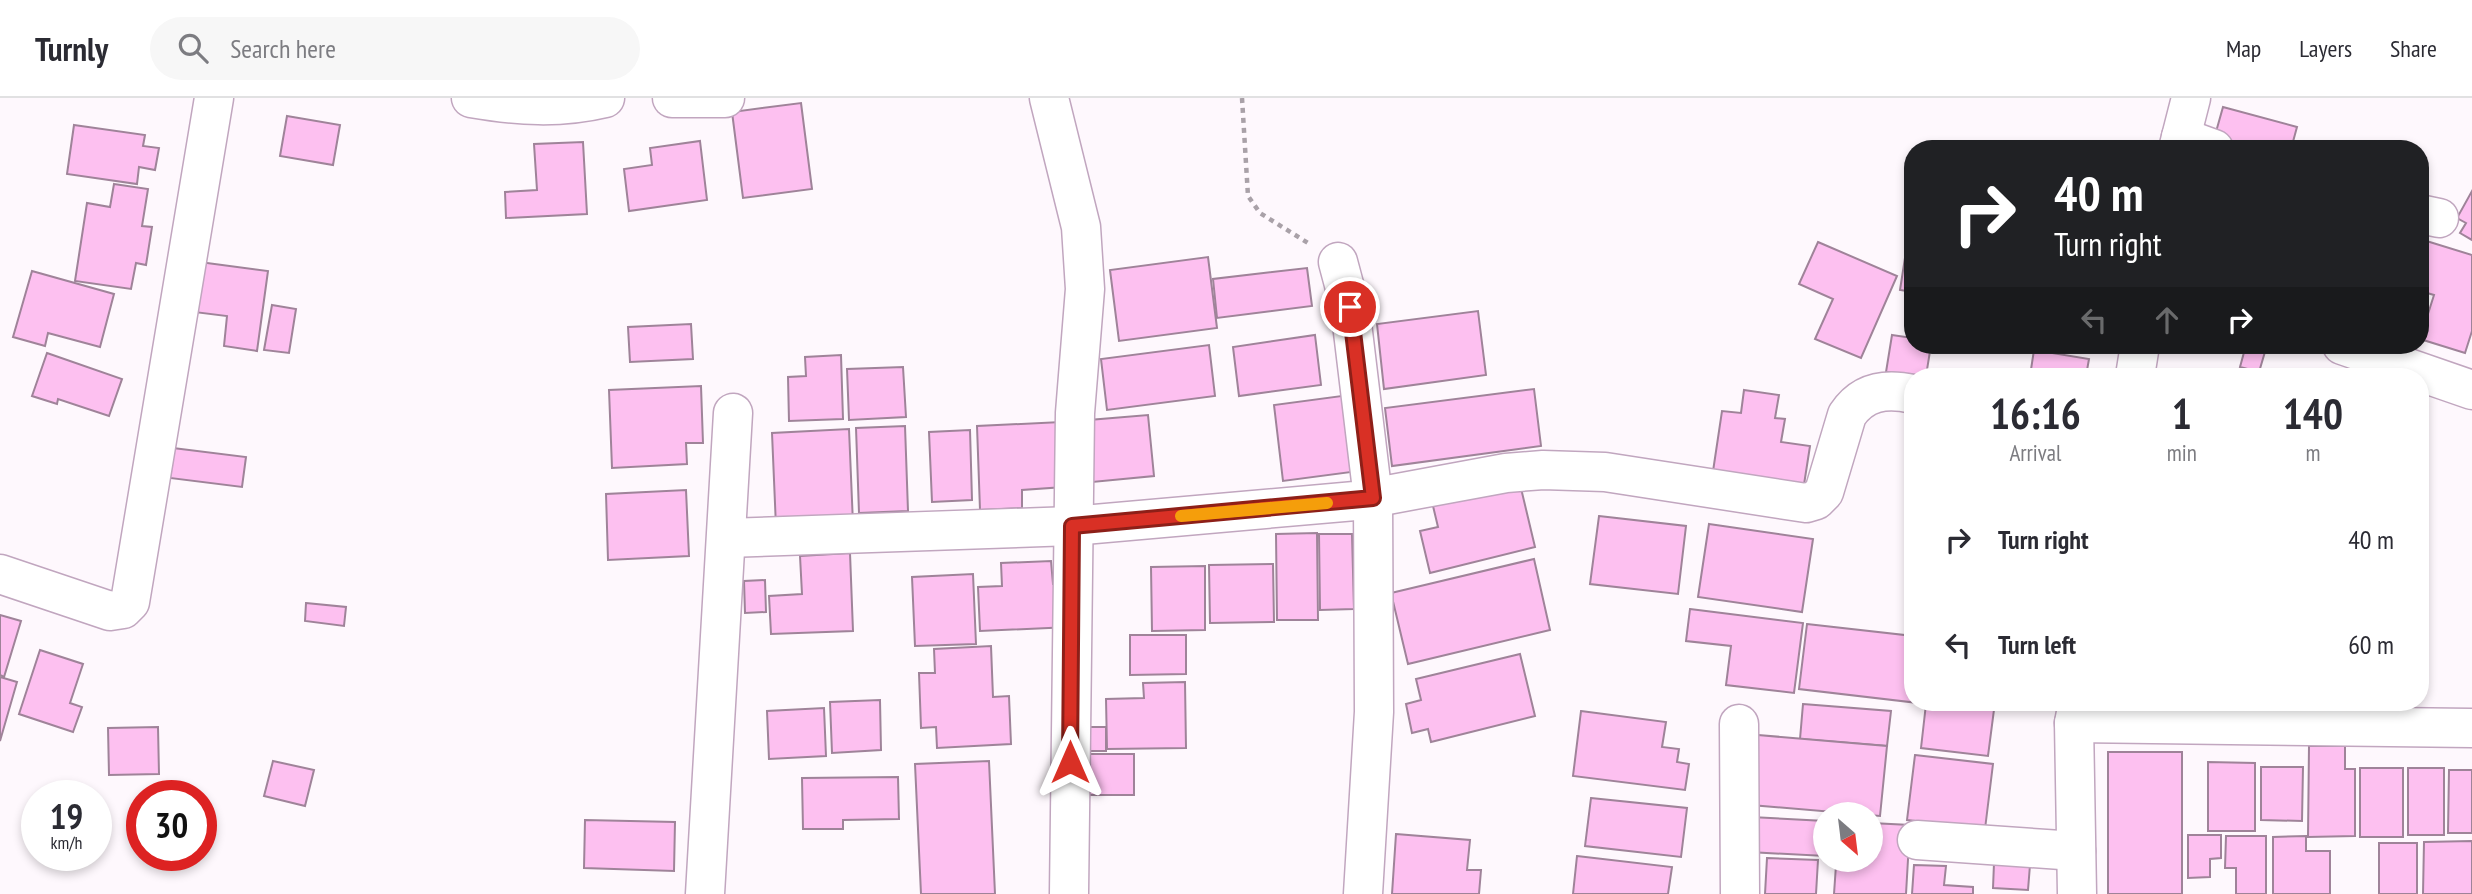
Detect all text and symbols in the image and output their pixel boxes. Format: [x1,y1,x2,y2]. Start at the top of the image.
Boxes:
search box [150,17,640,80]
text: Turnly [35,27,108,70]
icon: search [174,29,212,67]
text: Search here [230,32,336,65]
text: Map [2226,33,2261,64]
text: Layers [2299,33,2352,64]
text: Share [2390,33,2437,64]
text: 40 m [2054,161,2143,225]
icon: right [1939,168,2030,259]
text: Turn right [2054,223,2162,265]
pin [1320,277,1380,337]
icon: arrive [1331,288,1369,326]
icon: left [2075,301,2113,339]
icon: ahead [2148,301,2186,339]
icon: right [2221,301,2259,339]
text: 16:16 [1990,386,2081,441]
text: 1 [2172,386,2192,441]
text: 140 [2283,386,2343,441]
text: Arrival [2009,438,2061,467]
text: min [2167,438,2197,467]
text: m [2305,438,2320,467]
icon: right [1939,521,1977,559]
text: Turn right [1998,523,2089,556]
text: 40 m [2348,523,2394,556]
icon: left [1939,626,1977,664]
text: Turn left [1998,628,2076,661]
text: 60 m [2348,628,2394,661]
position arrow [1033,725,1107,799]
speed limit sign: 30 [126,780,217,871]
text: 19 [50,793,83,839]
north arrow [1813,802,1883,872]
map controls [1813,802,1883,872]
text: km/h [51,831,82,854]

